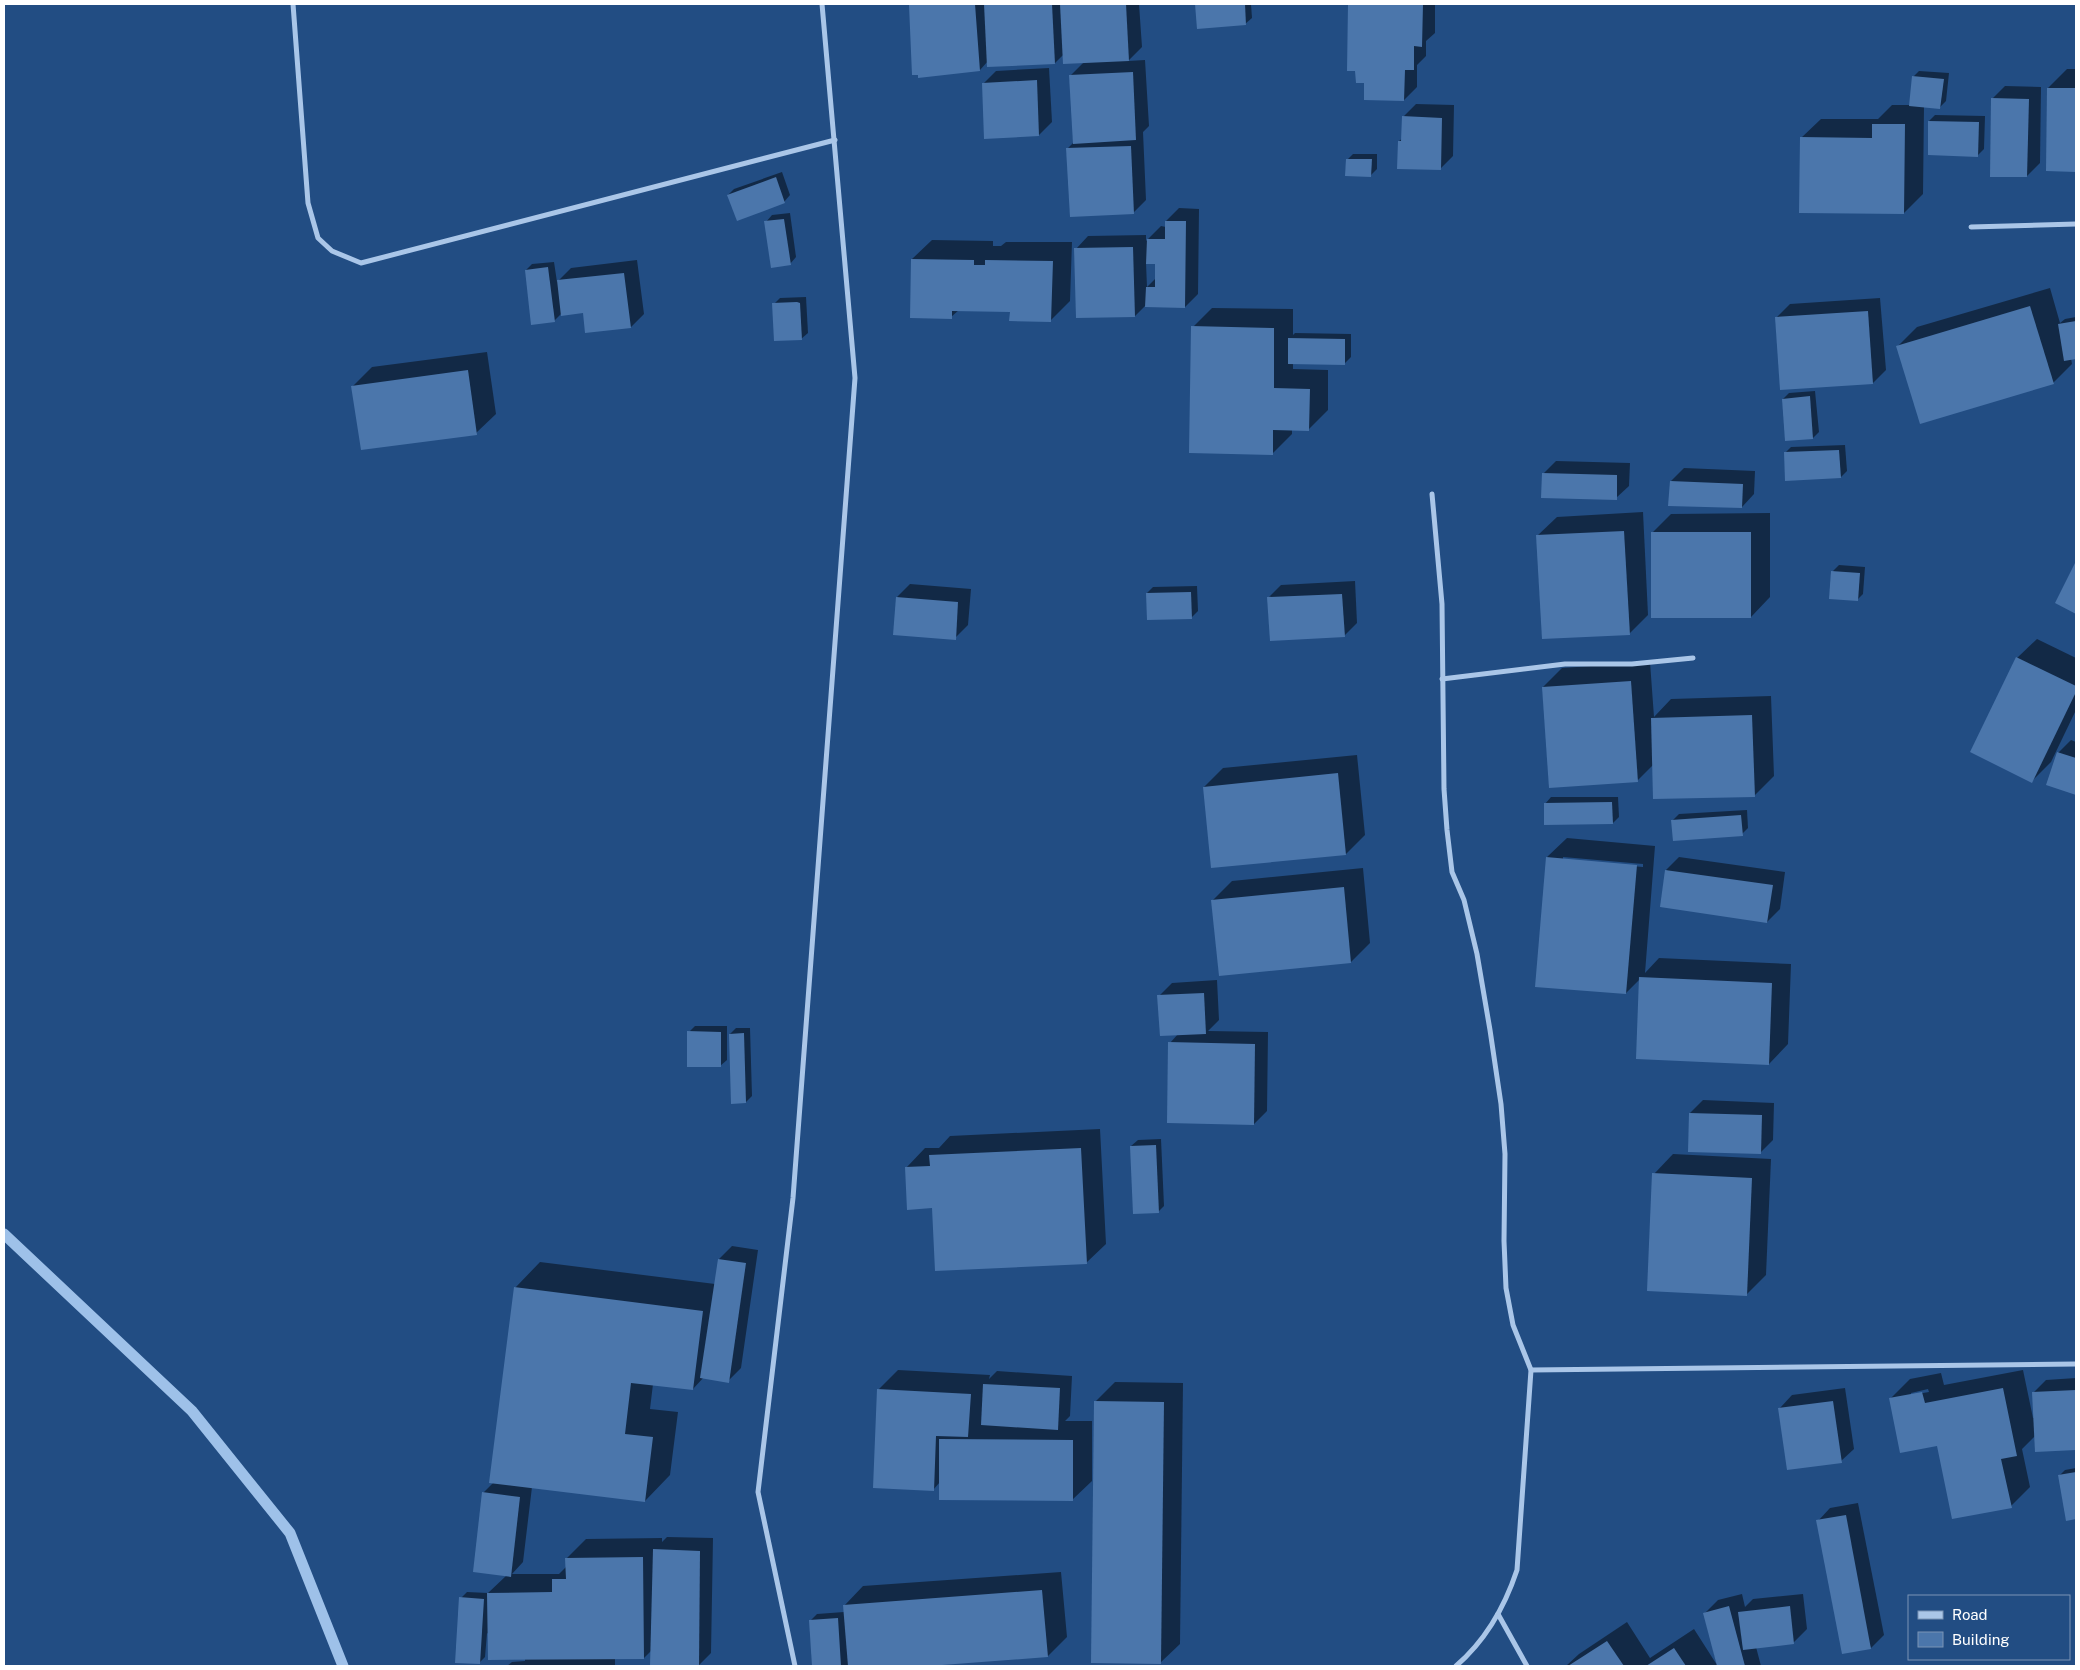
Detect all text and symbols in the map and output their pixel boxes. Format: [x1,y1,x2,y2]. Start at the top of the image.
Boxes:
legend [1908,1595,2070,1660]
text: Road [1952,1606,1988,1623]
text: Building [1952,1631,2010,1648]

